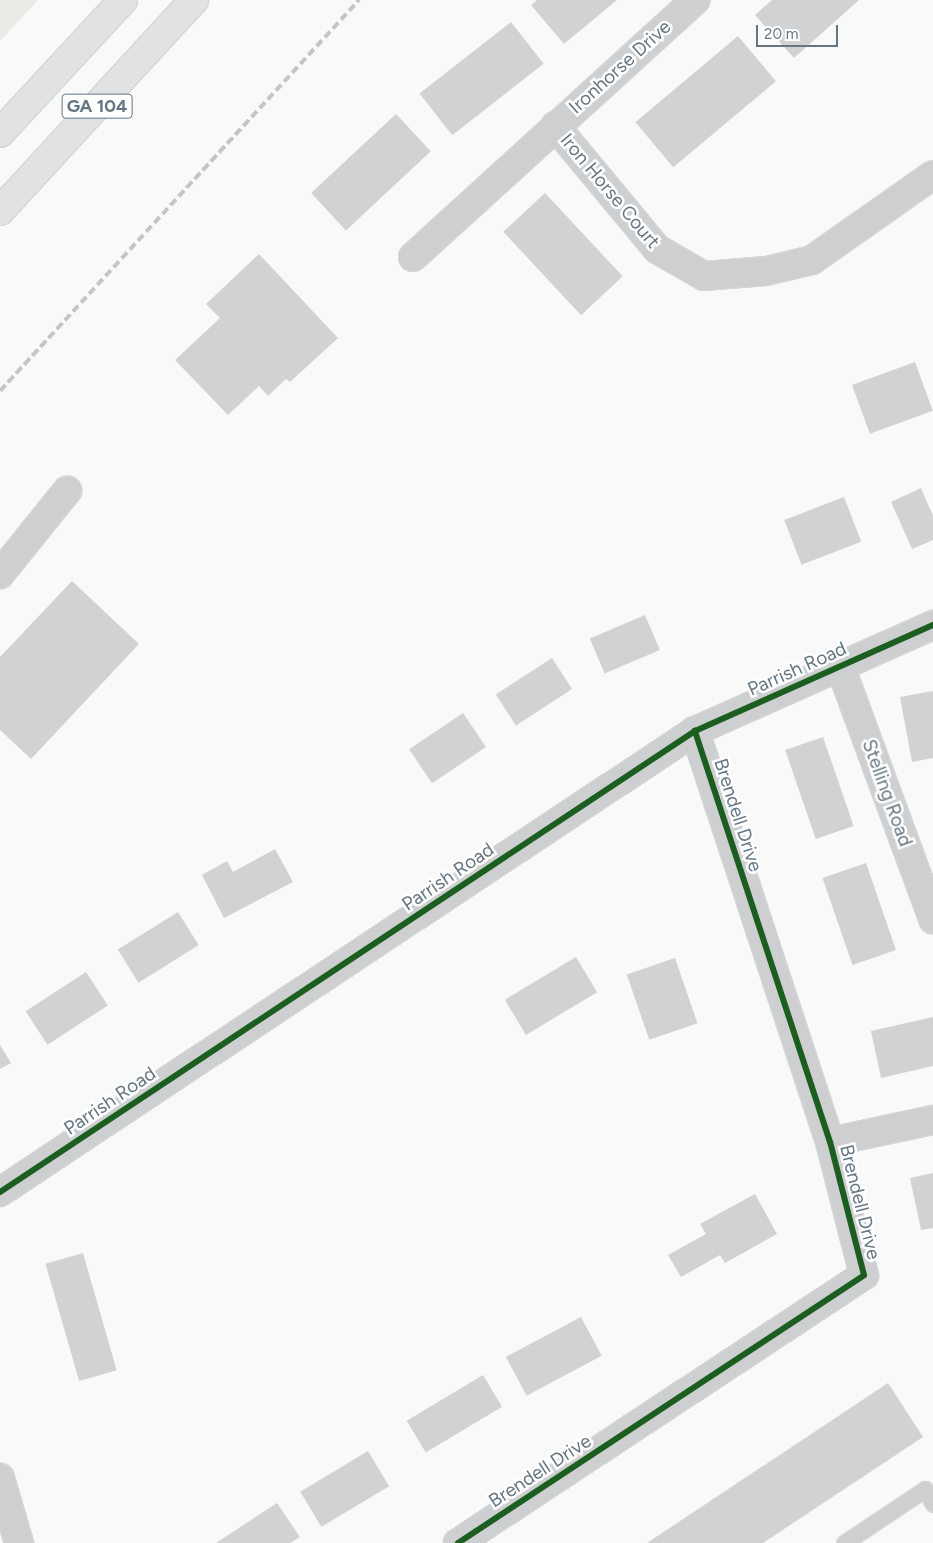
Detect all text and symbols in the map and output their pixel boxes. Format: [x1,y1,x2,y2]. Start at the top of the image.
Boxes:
street label: Ironhorse Drive [564,15,676,119]
scale bar [758,15,840,47]
text: 20 m [764,25,798,43]
road number: GA 104 [61,90,133,122]
street label: Iron Horse Court [555,129,665,253]
street label: Parrish Road [744,637,850,701]
street label: Stelling Road [857,736,917,850]
street label: Brendell Drive [709,756,767,874]
street label: Parrish Road [398,838,498,916]
street label: Parrish Road [60,1062,160,1140]
street label: Brendell Drive [835,1142,885,1262]
street label: Brendell Drive [485,1429,595,1513]

